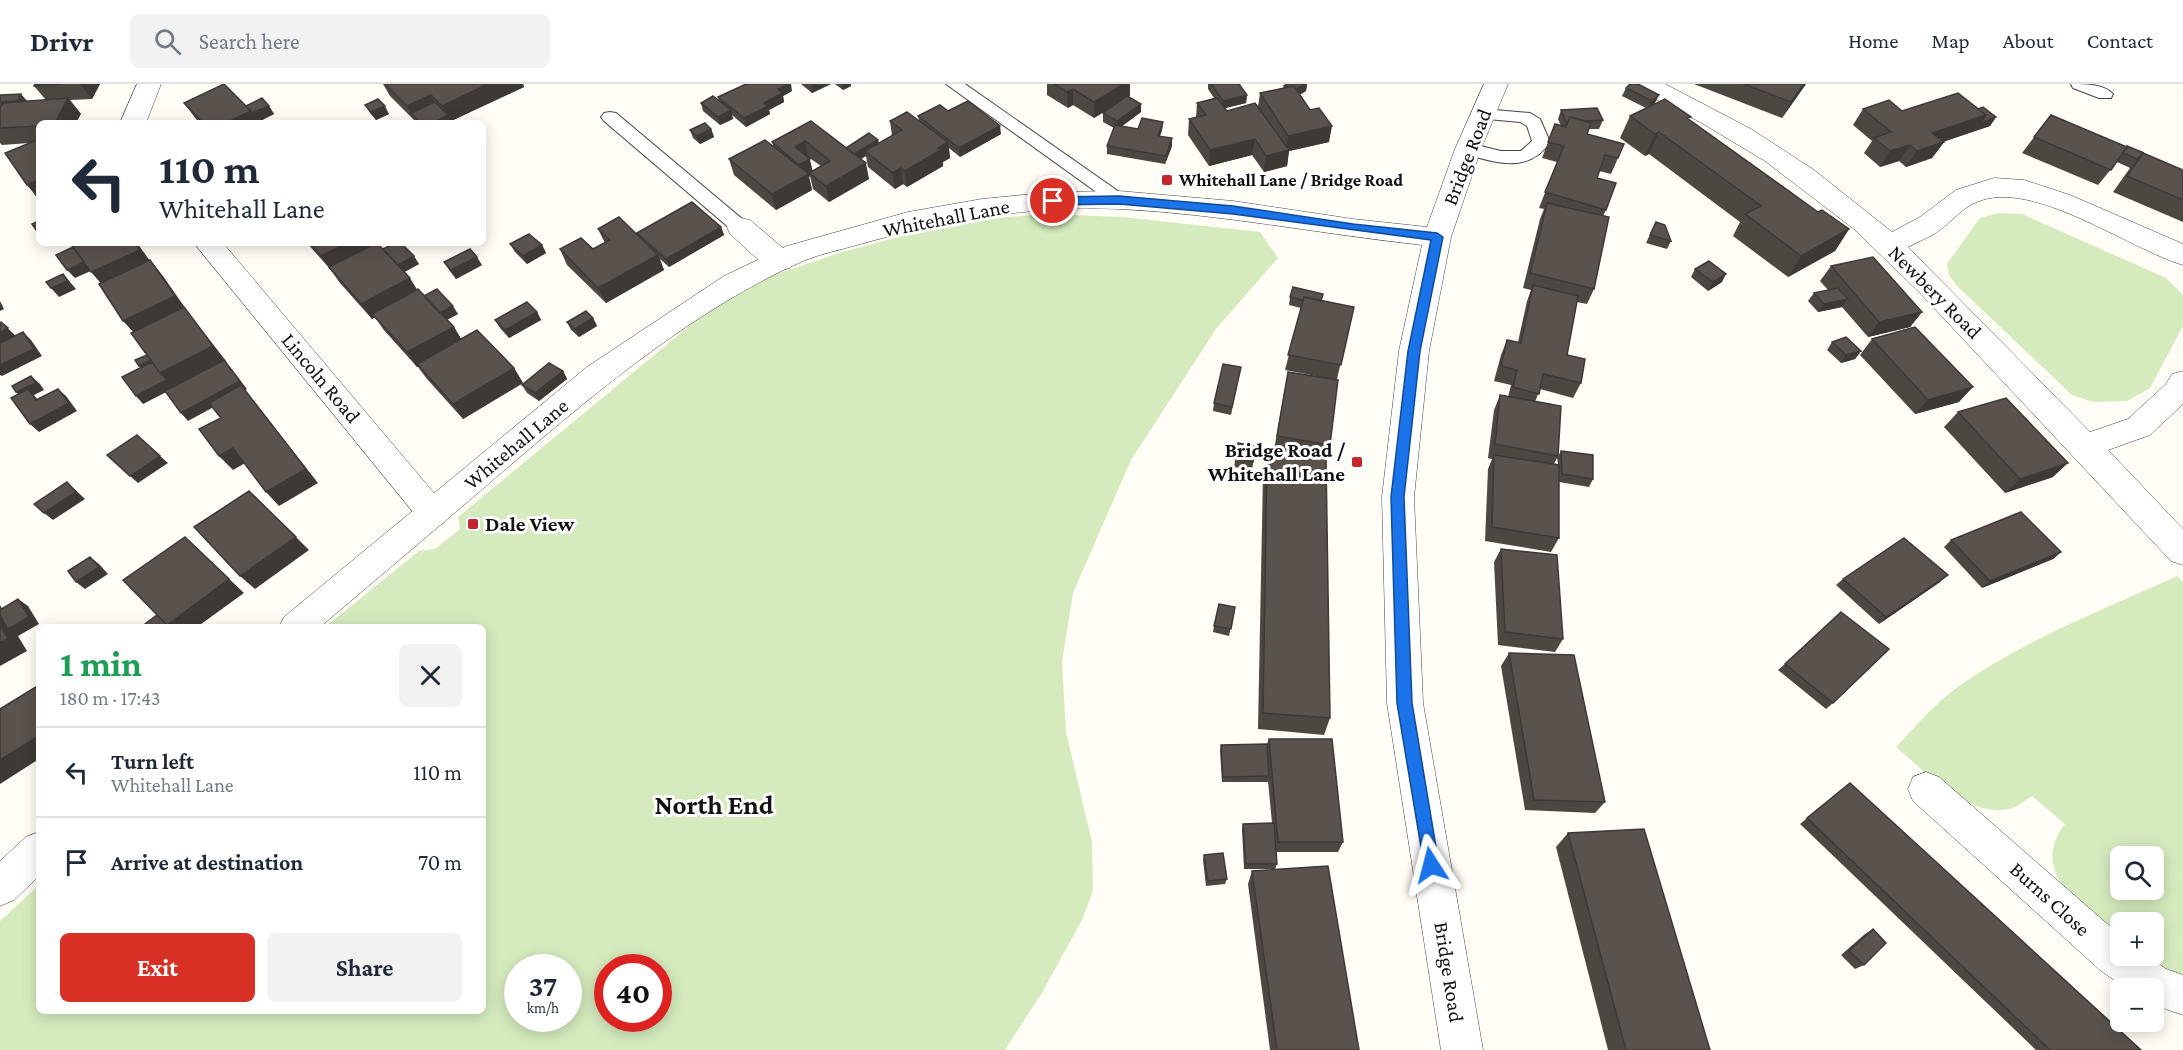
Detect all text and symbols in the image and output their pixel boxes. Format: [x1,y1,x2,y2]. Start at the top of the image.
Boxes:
search box [130,14,550,68]
icon: search [151,25,184,58]
text: Drivr [30,26,94,57]
text: Search here [199,29,300,54]
text: Home [1848,29,1898,53]
text: Map [1931,29,1970,53]
text: About [2003,29,2054,53]
text: Contact [2087,29,2153,53]
street label: Bridge Road [1438,105,1496,209]
icon: left [60,144,138,222]
text: 110 m [159,145,260,192]
place label: Whitehall Lane / Bridge Road [1178,170,1403,190]
marker: Whitehall Lane / Bridge Road [1160,173,1174,187]
pin [1027,175,1078,226]
icon: arrive [1036,184,1069,217]
text: Whitehall Lane [159,194,325,224]
street label: Whitehall Lane [880,194,1012,242]
street label: Newbery Road [1883,240,1987,344]
street label: Lincoln Road [277,328,365,428]
street label: Whitehall Lane [459,393,573,495]
place label: Bridge Road / Whitehall Lane [1207,438,1345,486]
marker: Bridge Road / Whitehall Lane [1350,455,1364,469]
place label: Dale View [485,512,574,536]
marker: Dale View [466,517,480,531]
text: 1 min [60,644,142,684]
button: close [399,644,462,707]
text: 180 m · 17:43 [60,687,161,709]
text: Turn left [111,749,194,774]
icon: left [60,756,93,789]
text: 110 m [413,760,462,785]
text: Whitehall Lane [111,774,234,796]
district label: North End [654,790,774,820]
position arrow [1399,833,1463,897]
icon: arrive [60,846,93,879]
map controls [2110,846,2164,1032]
button: search [2110,846,2164,900]
text: Arrive at destination [111,850,303,875]
text: 70 m [418,850,462,875]
street label: Burns Close [2005,857,2095,941]
button: + [2110,912,2164,966]
street label: Bridge Road [1429,920,1469,1024]
button: Exit [60,933,255,1002]
button: Share [267,933,462,1002]
speed limit sign: 40 [594,954,672,1032]
text: 37 [529,969,557,1002]
button: − [2110,978,2164,1032]
text: km/h [527,1000,559,1016]

